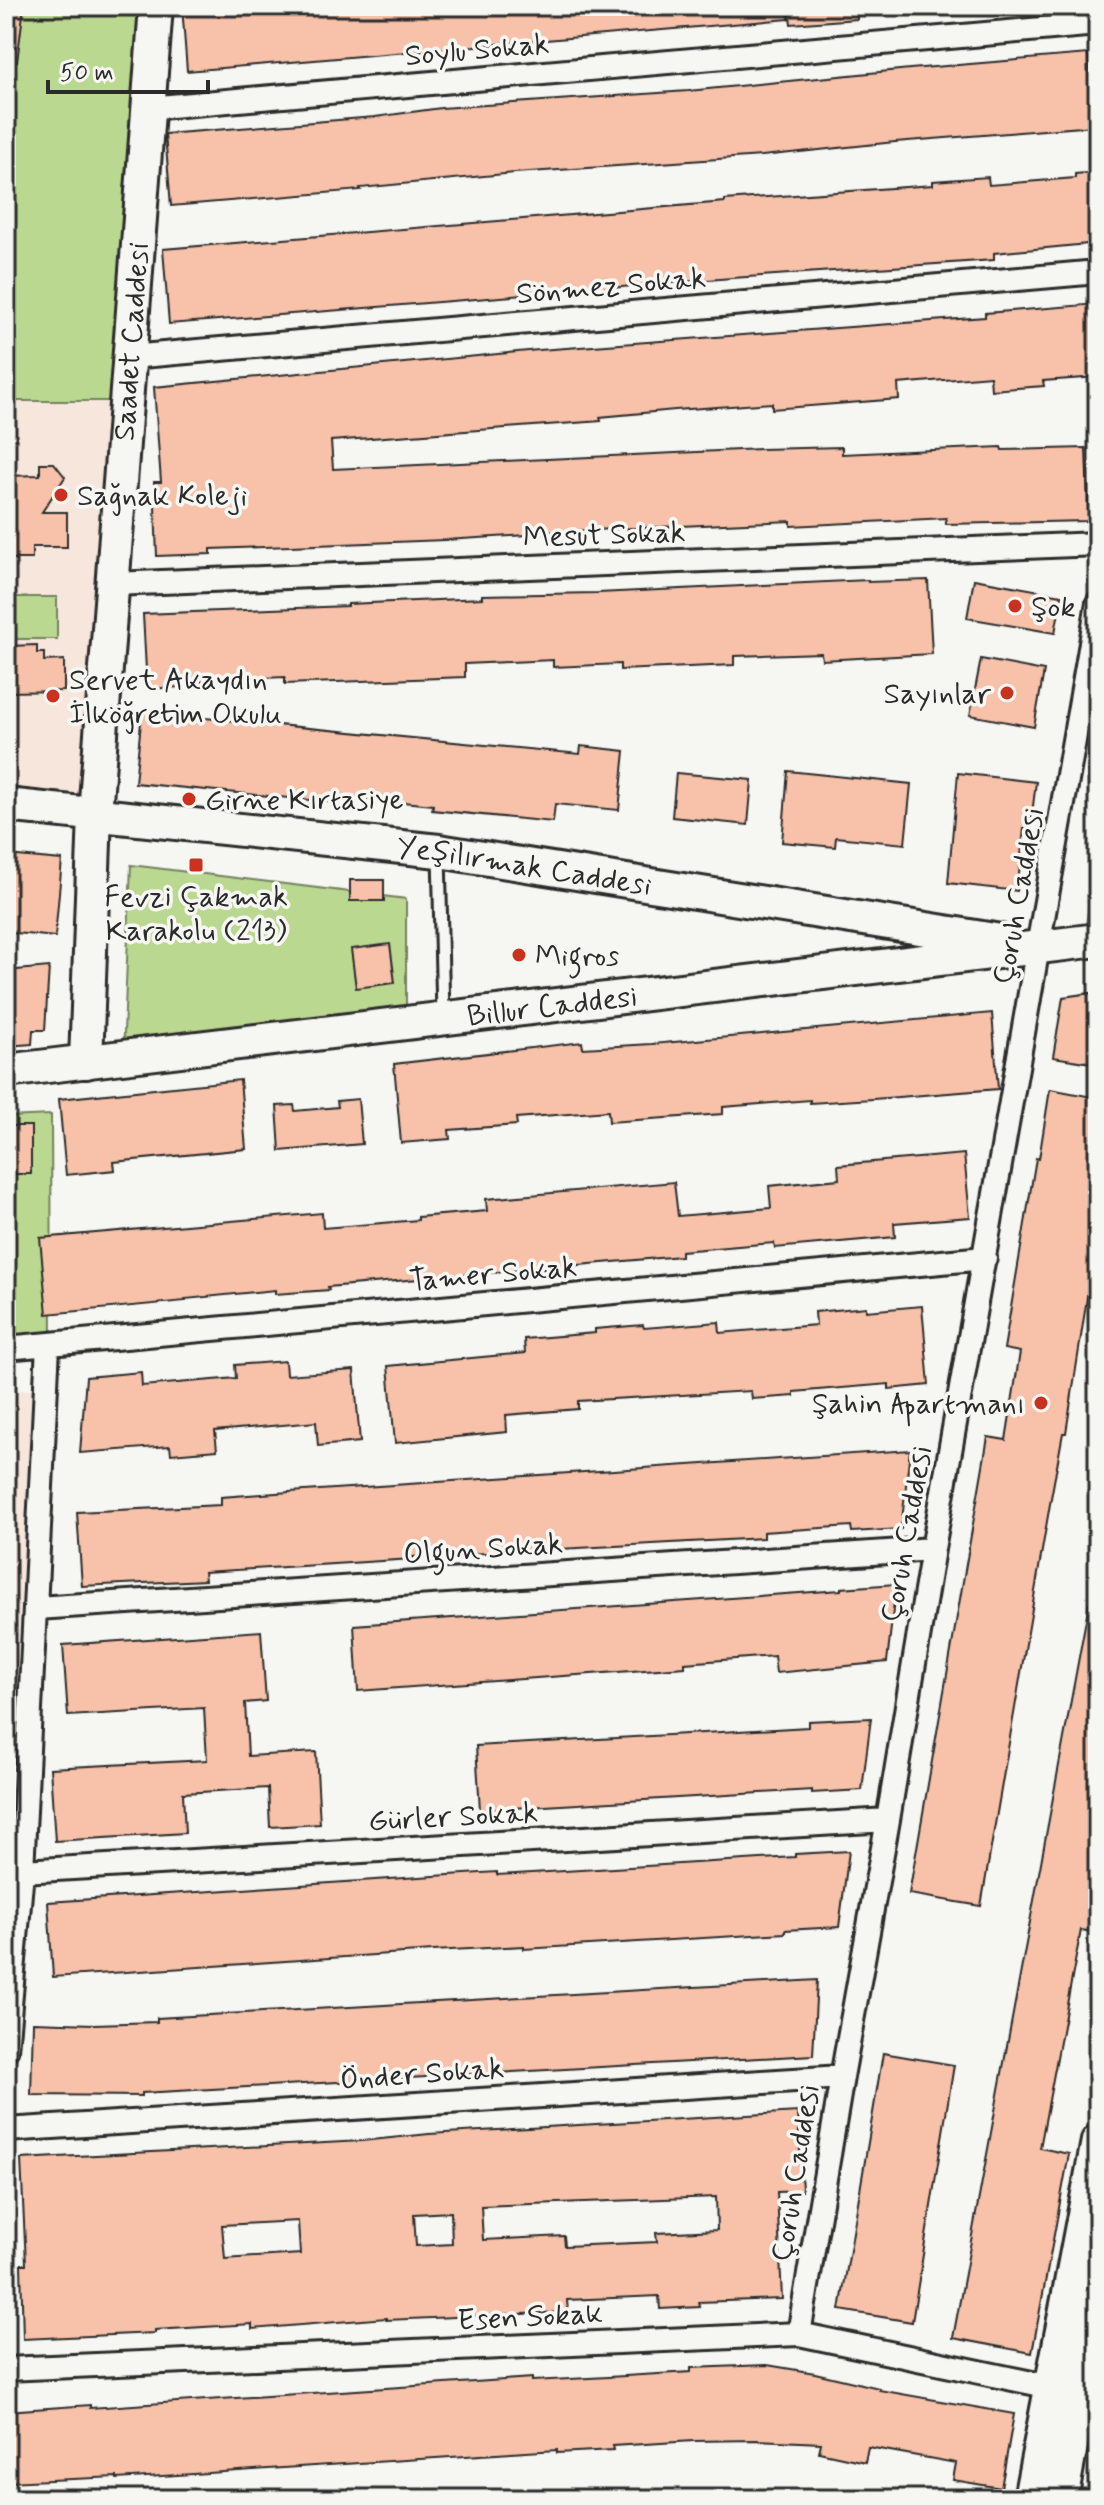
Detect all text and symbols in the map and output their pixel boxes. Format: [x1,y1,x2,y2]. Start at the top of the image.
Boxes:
street label: Soylu Sokak [403,25,551,76]
scale bar [48,44,208,94]
text: 50 m [60,58,114,89]
street label: Saadet Caddesi [105,241,159,442]
street label: Sönmez Sokak [515,259,708,314]
place label: Sağnak Koleji [77,477,247,516]
marker: Sağnak Koleji [52,486,70,504]
street label: Mesut Sokak [522,513,686,558]
place label: Şok [1031,588,1076,627]
marker: Şok [1006,597,1024,615]
place label: Servet Akaydın İlköğretim Okulu [69,661,282,734]
place label: Sayınlar [884,675,992,714]
marker: Sayınlar [998,684,1016,702]
marker: Servet Akaydın İlköğretim Okulu [44,687,62,705]
place label: Girne Kırtasiye [205,781,404,820]
marker: Girne Kırtasiye [180,790,198,808]
street label: Çoruh Caddesi [985,805,1054,988]
street label: Yeşilırmak Caddesi [395,829,654,906]
marker: Fevzi Çakmak Karakolu (213) [187,856,205,874]
place label: Fevzi Çakmak Karakolu (213) [104,878,288,951]
place label: Migros [535,937,619,979]
marker: Migros [510,946,528,964]
street label: Billur Caddesi [465,977,640,1037]
street label: Tamer Sokak [408,1248,579,1301]
place label: Şahin Apartmanı [812,1385,1025,1427]
marker: Şahin Apartmanı [1032,1394,1050,1412]
street label: Çoruh Caddesi [873,1443,942,1626]
street label: Olgun Sokak [402,1524,565,1578]
street label: Gürler Sokak [367,1794,539,1841]
street label: Önder Sokak [339,2049,505,2100]
street label: Çoruh Caddesi [763,2082,830,2265]
street label: Esen Sokak [456,2294,604,2341]

